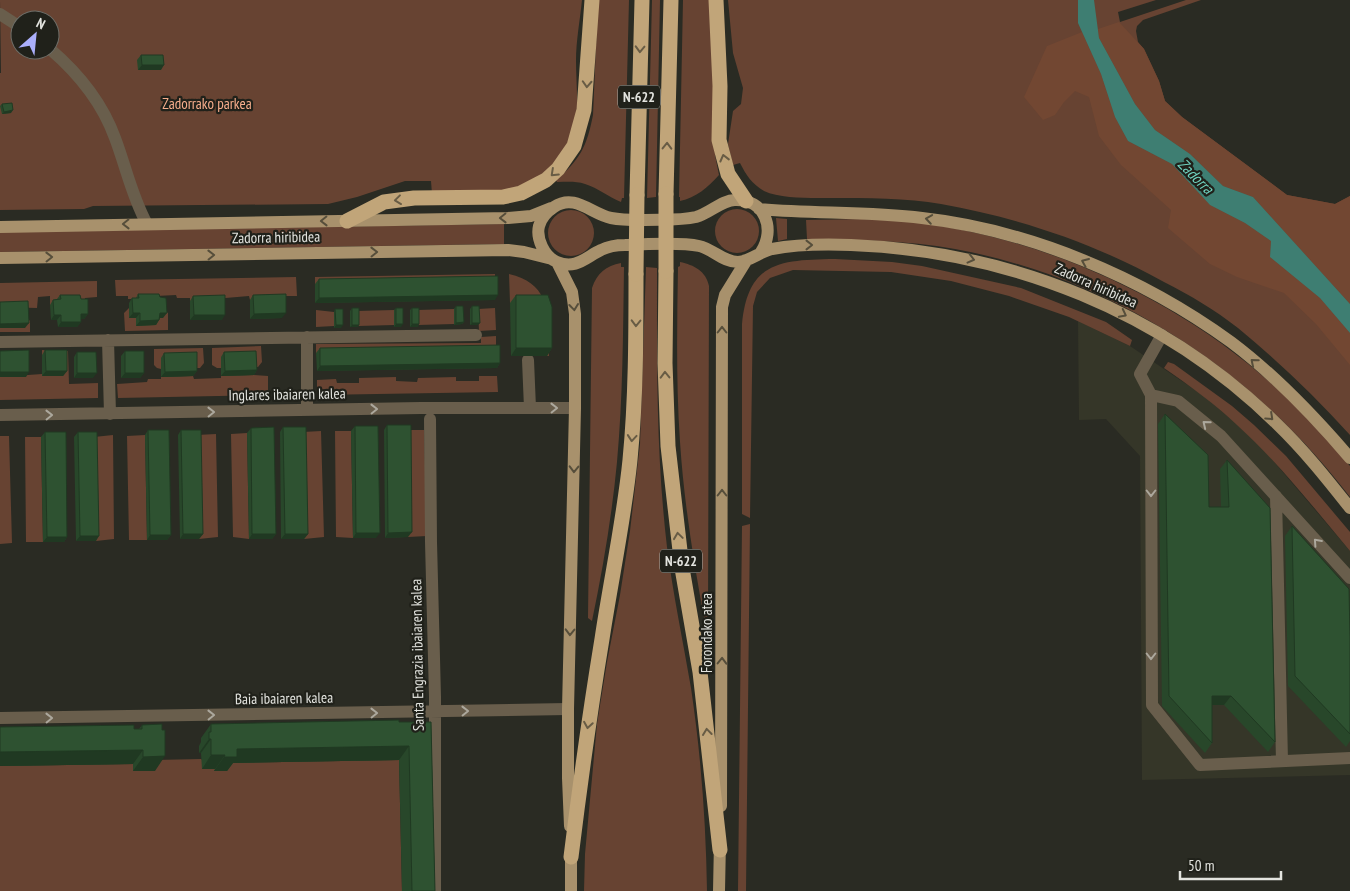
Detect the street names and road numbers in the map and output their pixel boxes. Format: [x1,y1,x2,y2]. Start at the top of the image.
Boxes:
road number: N-622 [618,85,660,108]
street label: Zadorra hiribidea [232,227,320,247]
street label: Zadorra hiribidea [1052,258,1140,312]
street label: Inglares ibaiaren kalea [228,383,346,405]
road number: N-622 [660,550,702,572]
street label: Santa Engrazia ibaiaren kalea [406,579,428,731]
street label: Forondako atea [697,593,716,673]
street label: Baia ibaiaren kalea [235,688,333,708]

